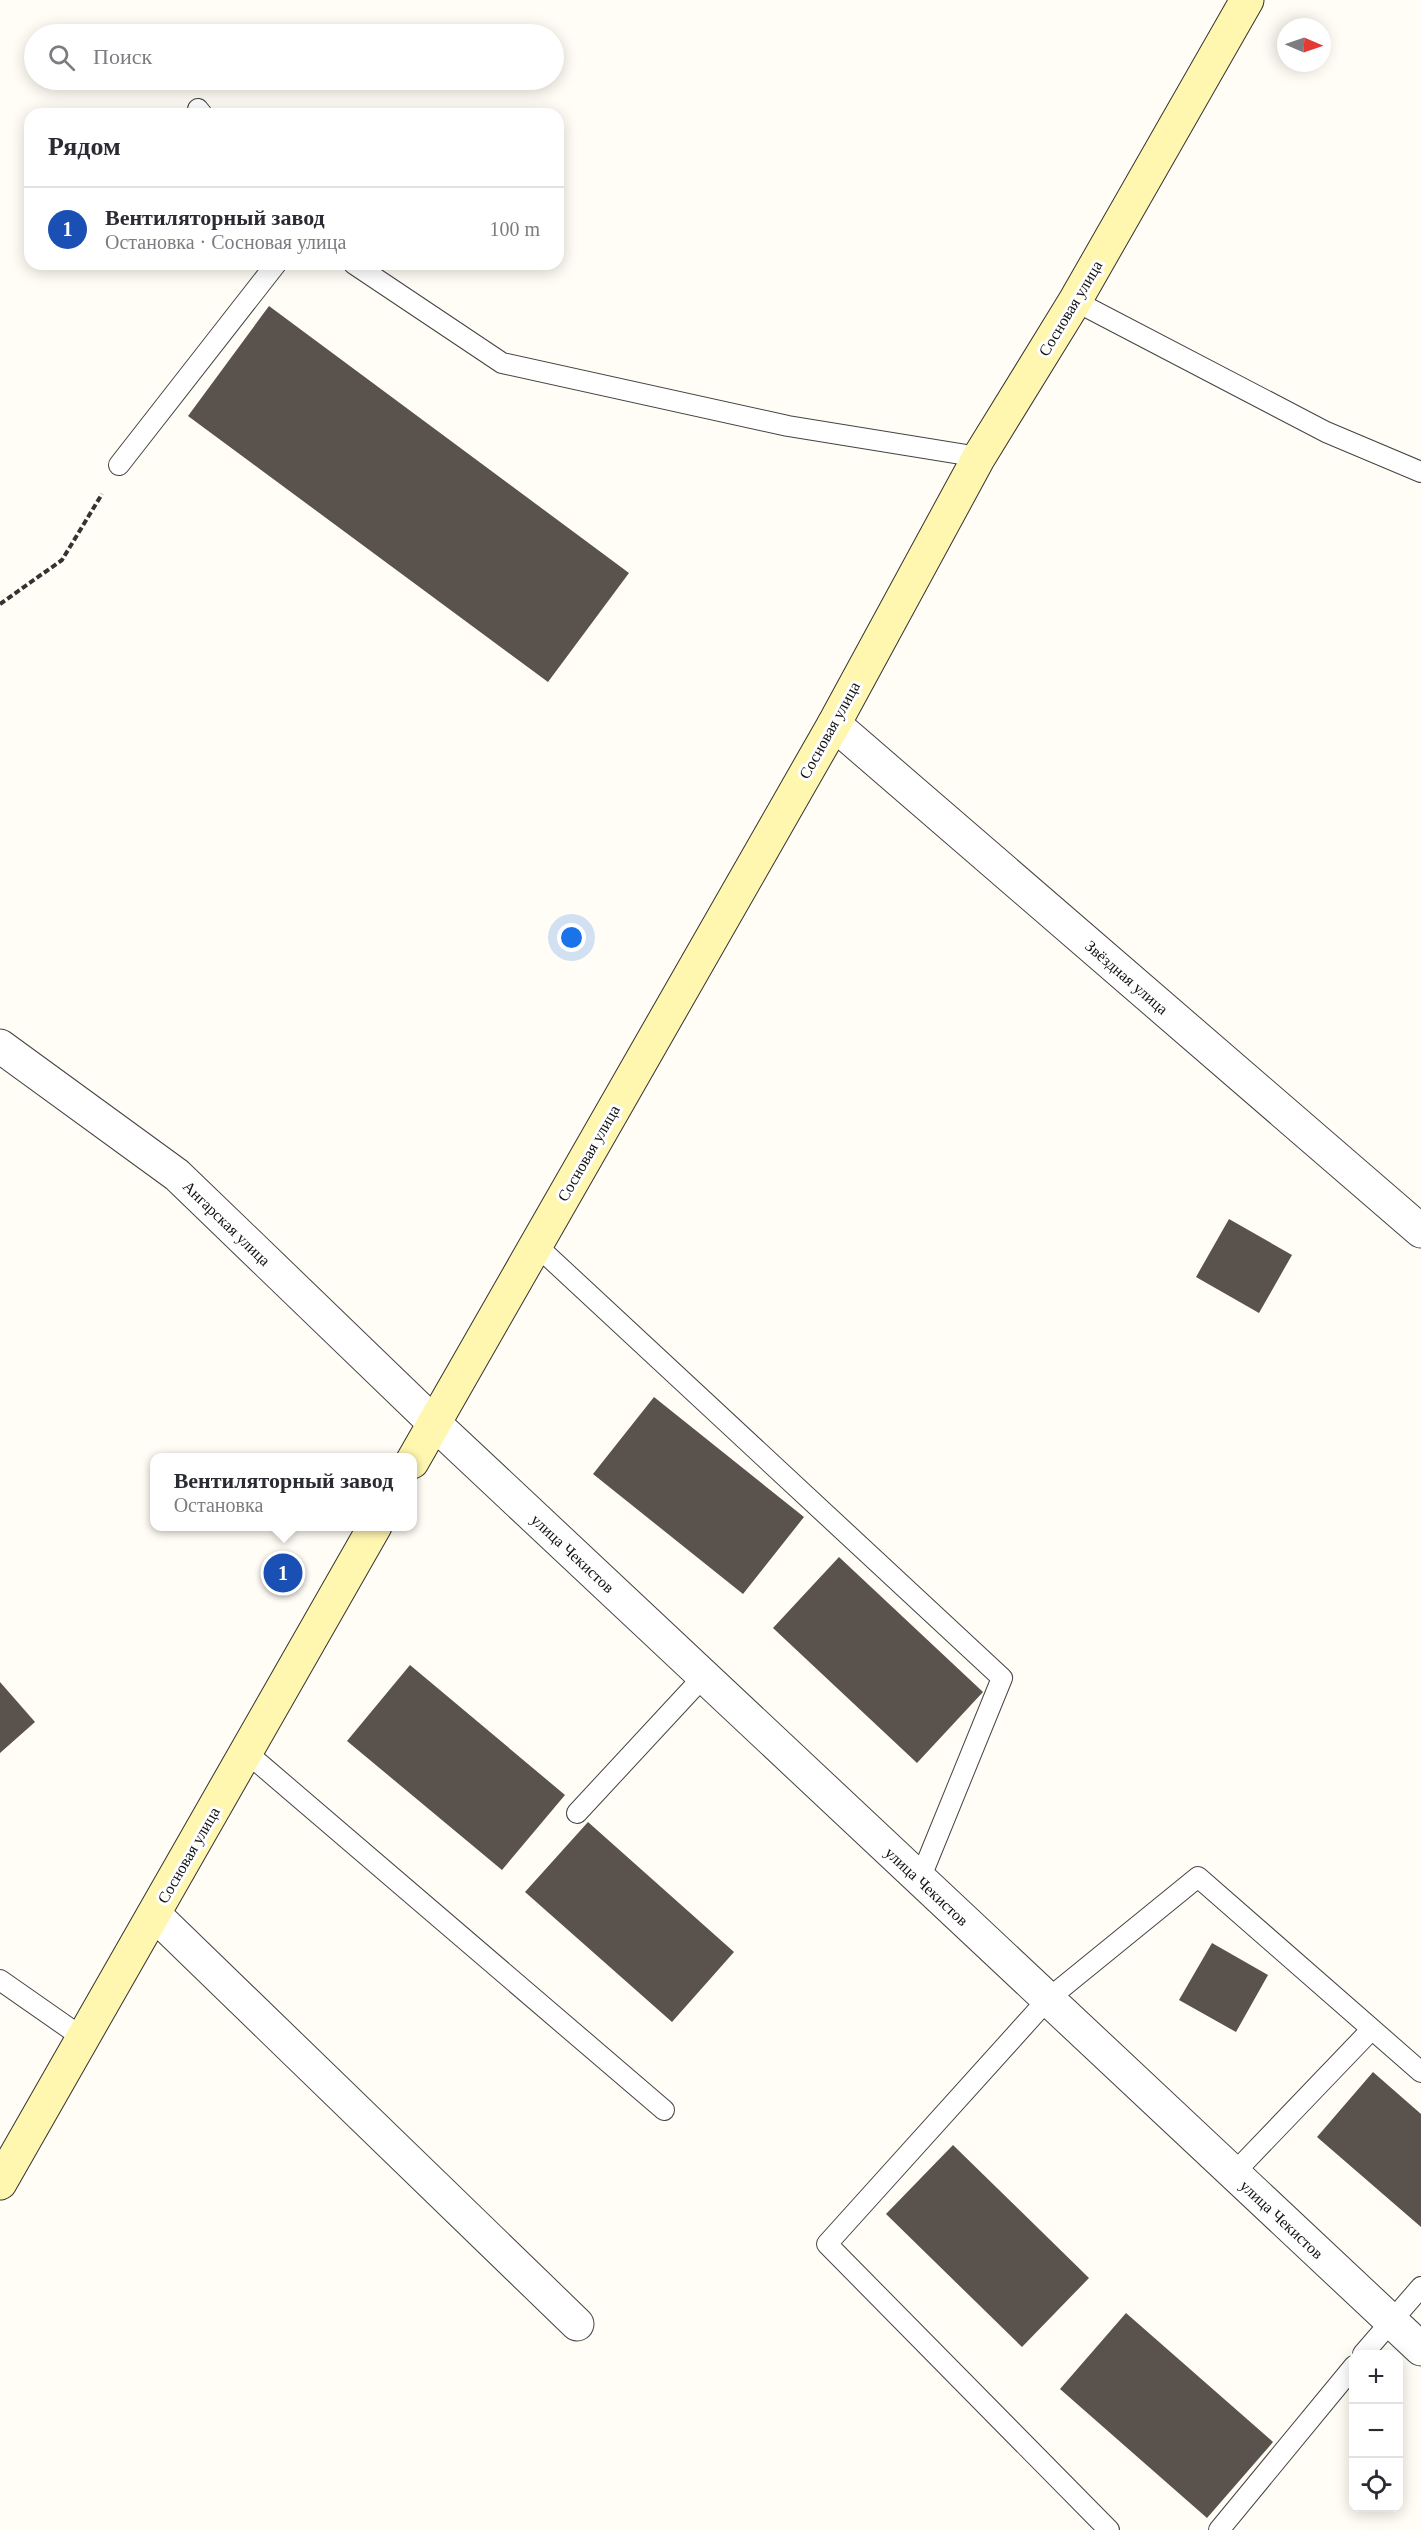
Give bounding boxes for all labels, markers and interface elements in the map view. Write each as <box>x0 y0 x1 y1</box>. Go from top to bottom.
north arrow <box>1277 18 1331 72</box>
search box <box>24 24 564 90</box>
icon: search <box>45 41 78 74</box>
text: Поиск <box>93 44 152 69</box>
text: Рядом <box>48 132 121 161</box>
text: Вентиляторный завод <box>105 205 325 230</box>
text: 1 <box>63 218 73 240</box>
text: 100 m <box>489 218 540 240</box>
text: Остановка · Сосновая улица <box>105 231 346 253</box>
street label: Сосновая улица <box>1035 258 1106 359</box>
street label: Сосновая улица <box>796 679 864 782</box>
your location <box>557 923 586 952</box>
street label: Звёздная улица <box>1081 937 1171 1018</box>
street label: Сосновая улица <box>554 1102 624 1205</box>
street label: Ангарская улица <box>179 1178 274 1270</box>
popup <box>150 1453 417 1531</box>
text: Вентиляторный завод <box>174 1468 393 1493</box>
text: Остановка <box>174 1494 263 1516</box>
street label: улица Чекистов <box>527 1511 618 1597</box>
pin: 1 <box>264 1550 302 1596</box>
street label: Сосновая улица <box>154 1804 224 1907</box>
street label: улица Чекистов <box>881 1844 972 1930</box>
street label: улица Чекистов <box>1236 2177 1327 2263</box>
map controls <box>1349 2350 1403 2512</box>
button: + <box>1349 2350 1403 2404</box>
button: − <box>1349 2404 1403 2458</box>
button: locate <box>1349 2458 1403 2512</box>

